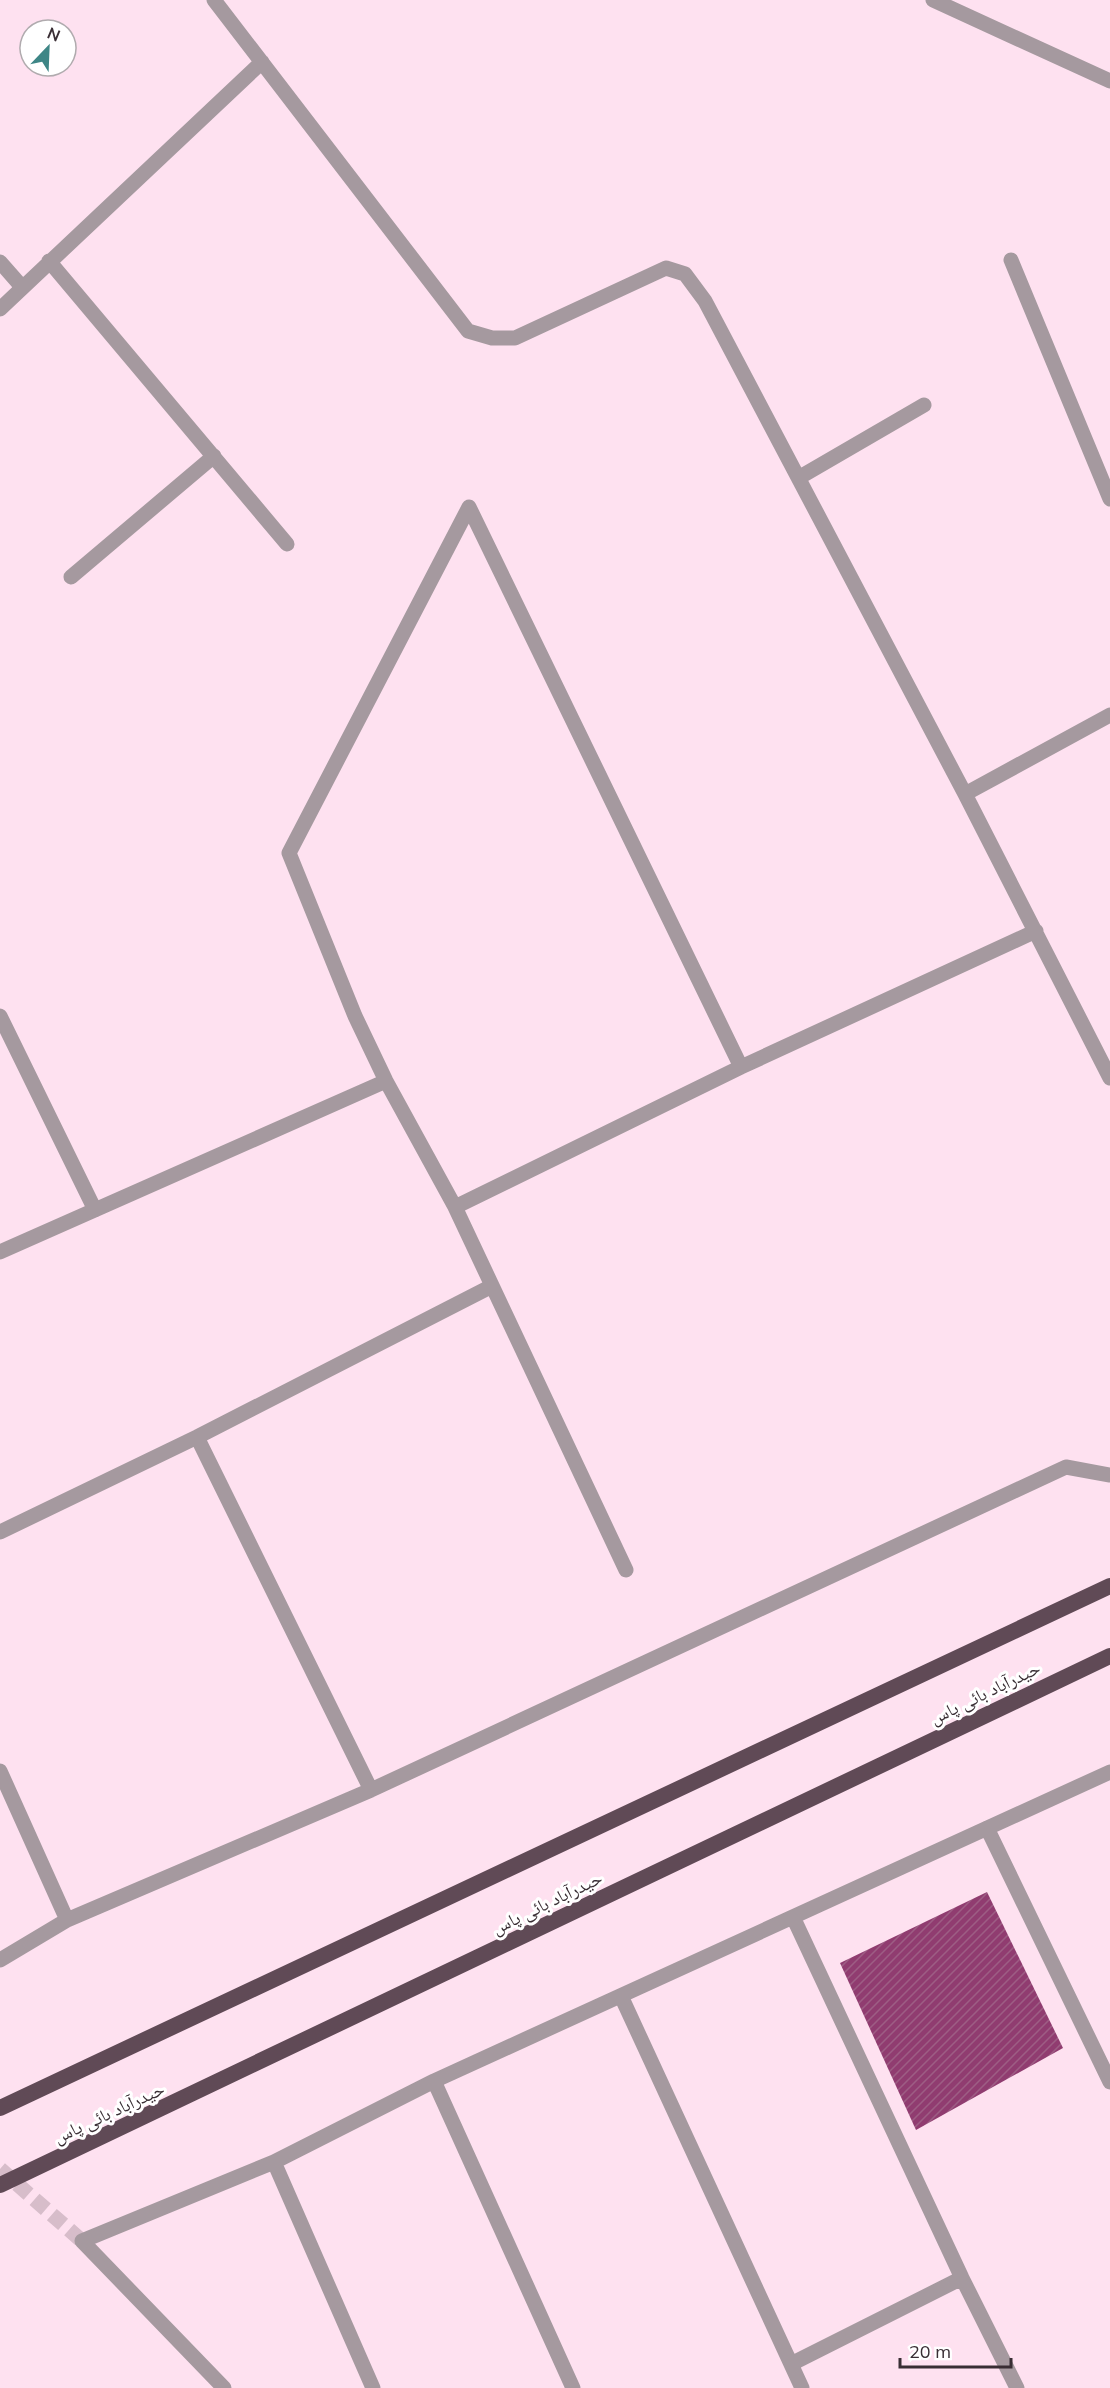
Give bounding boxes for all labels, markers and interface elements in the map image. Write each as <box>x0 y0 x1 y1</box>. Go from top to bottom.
north arrow <box>18 18 78 78</box>
text: N <box>44 23 63 46</box>
street label: حیدرآباد بائی پاس <box>926 1656 1044 1729</box>
street label: حیدرآباد بائی پاس <box>488 1866 606 1939</box>
street label: حیدرآباد بائی پاس <box>50 2077 168 2148</box>
scale bar <box>900 2331 1011 2369</box>
text: 20 m <box>909 2340 951 2363</box>

